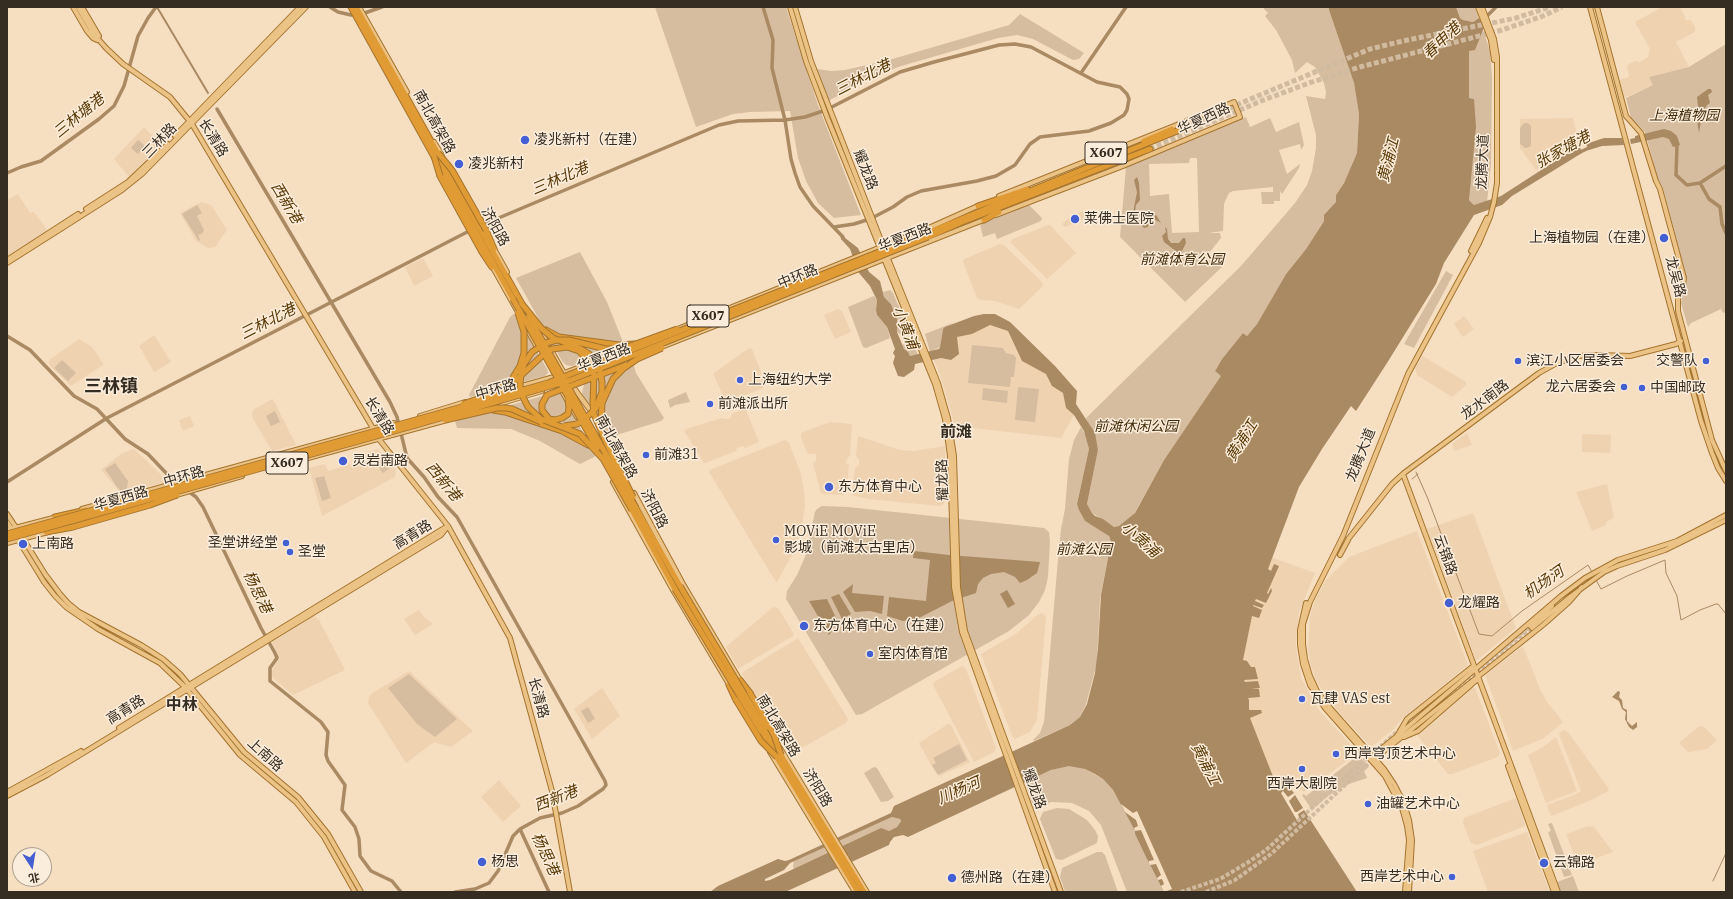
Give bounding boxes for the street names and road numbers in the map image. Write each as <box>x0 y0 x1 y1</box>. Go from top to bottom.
street label: 南北高架路 <box>410 87 458 157</box>
street label: 华夏西路 <box>1175 100 1233 138</box>
street label: 长清路 <box>195 116 231 160</box>
street label: 三林路 <box>139 120 181 162</box>
street label: 龙腾大道 <box>1474 134 1492 190</box>
road number: X607 <box>1085 142 1127 164</box>
street label: 耀龙路 <box>849 147 881 193</box>
street label: 济阳路 <box>477 205 513 249</box>
street label: 华夏西路 <box>876 220 934 256</box>
street label: 龙吴路 <box>1661 255 1689 299</box>
street label: 中环路 <box>775 261 821 293</box>
road number: X607 <box>687 305 729 327</box>
street label: 华夏西路 <box>575 340 633 376</box>
street label: 中环路 <box>473 376 519 404</box>
street label: 龙水南路 <box>1458 376 1512 424</box>
street label: 长清路 <box>361 394 397 438</box>
street label: 南北高架路 <box>592 412 640 482</box>
street label: 龙腾大道 <box>1343 426 1379 484</box>
road number: X607 <box>266 452 308 474</box>
street label: 耀龙路 <box>934 459 952 501</box>
street label: 中环路 <box>161 463 207 491</box>
street label: 华夏西路 <box>92 483 150 515</box>
street label: 济阳路 <box>637 486 671 532</box>
street label: 高青路 <box>391 517 435 553</box>
street label: 云锦路 <box>1430 532 1460 578</box>
street label: 长清路 <box>524 676 552 720</box>
street label: 高青路 <box>104 692 148 728</box>
street label: 南北高架路 <box>753 692 803 760</box>
street label: 上南路 <box>244 735 286 775</box>
street label: 济阳路 <box>799 766 835 810</box>
street label: 耀龙路 <box>1019 766 1049 812</box>

